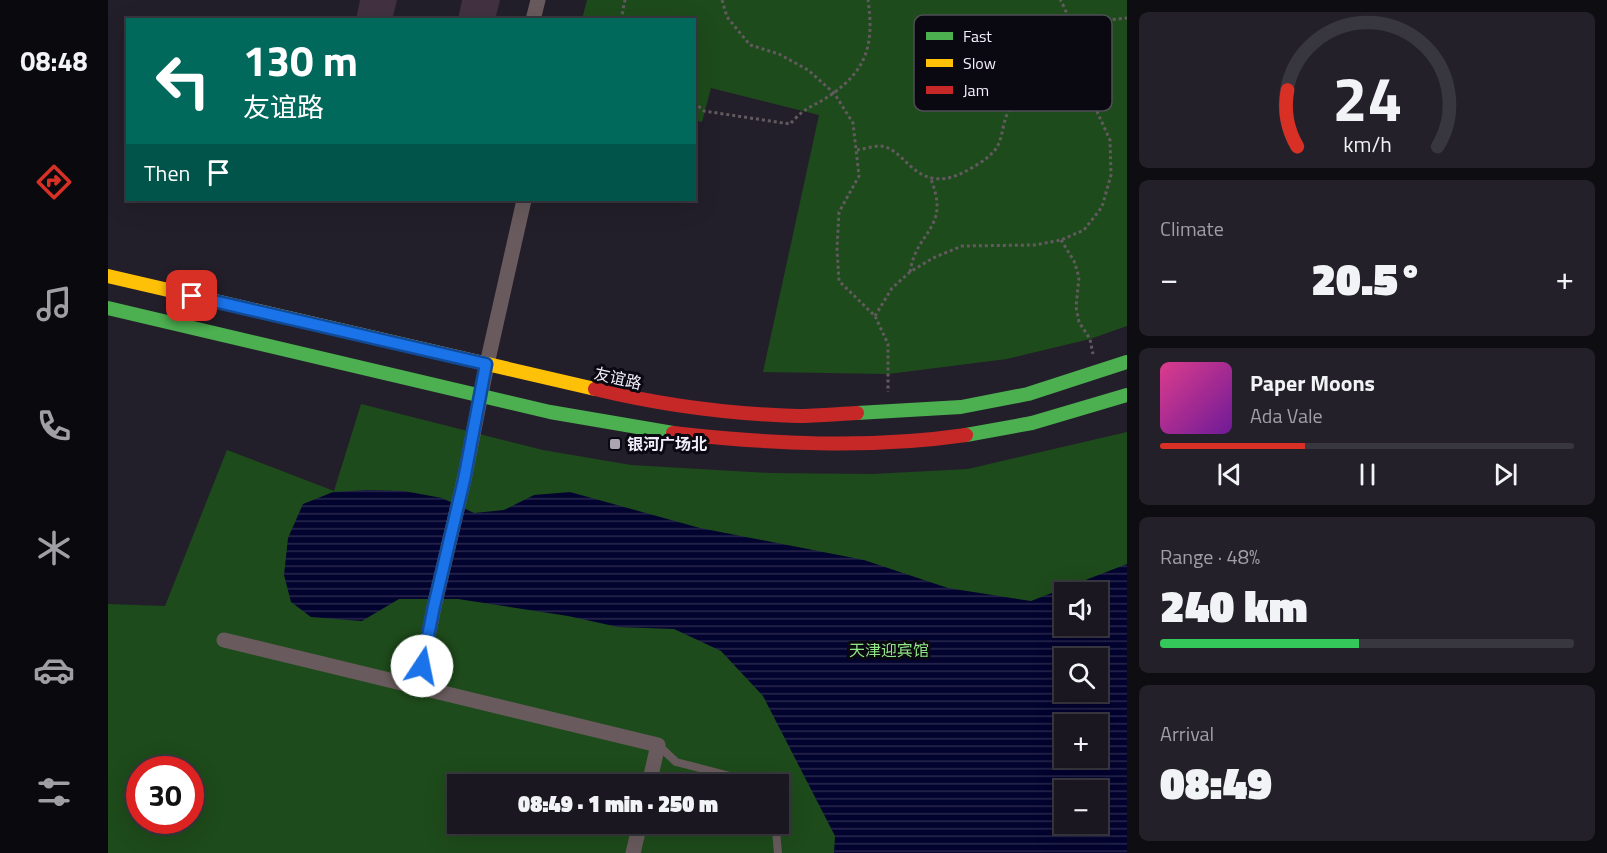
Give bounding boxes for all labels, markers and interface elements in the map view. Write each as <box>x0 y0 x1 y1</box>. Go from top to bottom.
legend <box>914 15 1112 111</box>
text: Fast <box>963 24 992 48</box>
text: 130 m <box>243 28 358 92</box>
text: 08:48 <box>20 40 88 81</box>
icon: left <box>144 42 222 120</box>
text: 24 <box>1332 50 1402 145</box>
text: Slow <box>963 51 996 75</box>
text: Jam <box>963 78 989 102</box>
text: 友谊路 <box>243 86 324 127</box>
text: km/h <box>1343 128 1391 160</box>
text: Then <box>144 156 190 190</box>
icon: arrive <box>202 156 235 189</box>
icon: directions <box>33 161 75 203</box>
text: Climate <box>1160 213 1224 244</box>
text: 20.5° <box>1311 244 1423 312</box>
text: − <box>1160 253 1178 303</box>
text: + <box>1556 253 1574 303</box>
pin <box>166 270 217 321</box>
icon: arrive <box>175 279 208 312</box>
icon: music <box>33 283 75 325</box>
street label: 友谊路 <box>592 361 644 395</box>
text: Paper Moons <box>1250 366 1375 400</box>
text: Ada Vale <box>1250 400 1323 431</box>
icon: phone <box>33 405 75 447</box>
place label: 银河广场北 <box>627 432 707 456</box>
marker: 银河广场北 <box>608 437 622 451</box>
icon: previous <box>1213 458 1246 491</box>
icon: pause <box>1351 458 1384 491</box>
icon: next <box>1489 458 1522 491</box>
icon: climate <box>33 527 75 569</box>
text: Range · 48% <box>1160 541 1260 572</box>
text: 240 km <box>1160 571 1308 639</box>
map controls <box>1054 582 1108 834</box>
button: sound <box>1054 582 1108 636</box>
position arrow <box>390 634 454 698</box>
park label: 天津迎宾馆 <box>849 638 929 662</box>
button: search <box>1054 648 1108 702</box>
icon: car <box>33 649 75 691</box>
button: + <box>1054 714 1108 768</box>
text: Arrival <box>1160 718 1214 749</box>
text: 08:49 <box>1160 748 1272 816</box>
speed limit sign: 30 <box>126 756 204 834</box>
icon: filters <box>33 771 75 813</box>
button: − <box>1054 780 1108 834</box>
text: 08:49 · 1 min · 250 m <box>518 787 718 821</box>

